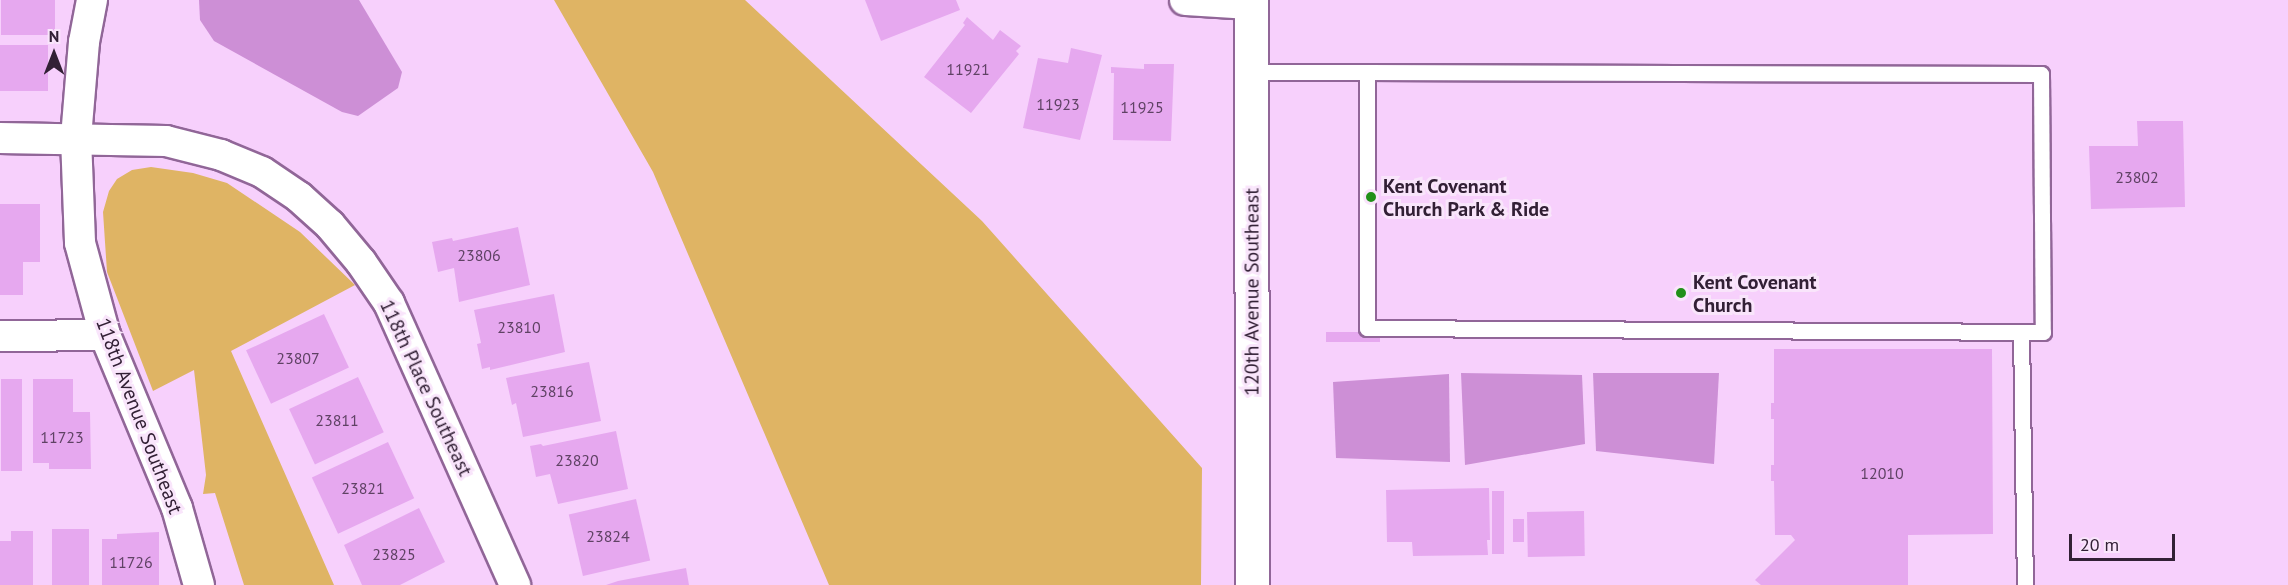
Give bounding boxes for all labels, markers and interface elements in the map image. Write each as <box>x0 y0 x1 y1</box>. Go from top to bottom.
north arrow <box>24 24 84 84</box>
text: N <box>49 26 59 46</box>
house number: 11921 <box>946 59 990 79</box>
house number: 11923 <box>1036 94 1080 114</box>
house number: 11925 <box>1120 97 1164 117</box>
house number: 23802 <box>2115 167 2159 187</box>
place label: Kent Covenant Church Park & Ride <box>1383 174 1550 221</box>
street label: 120th Avenue Southeast <box>1240 188 1264 396</box>
marker: Kent Covenant Church Park & Ride <box>1364 190 1378 204</box>
house number: 23806 <box>457 245 501 265</box>
place label: Kent Covenant Church <box>1693 270 1817 317</box>
marker: Kent Covenant Church <box>1674 286 1688 300</box>
street label: 118th Place Southeast <box>375 296 477 480</box>
street label: 118th Avenue Southeast <box>90 314 188 518</box>
house number: 23810 <box>497 317 541 337</box>
house number: 23807 <box>276 348 320 368</box>
house number: 23816 <box>530 381 574 401</box>
house number: 23811 <box>315 410 359 430</box>
house number: 11723 <box>40 427 84 447</box>
house number: 23820 <box>555 450 599 470</box>
house number: 12010 <box>1860 463 1904 483</box>
house number: 23821 <box>341 478 385 498</box>
scale bar <box>2072 522 2178 560</box>
house number: 23824 <box>586 526 630 546</box>
text: 20 m <box>2080 533 2119 556</box>
house number: 23825 <box>372 544 416 564</box>
house number: 11726 <box>109 552 153 572</box>

